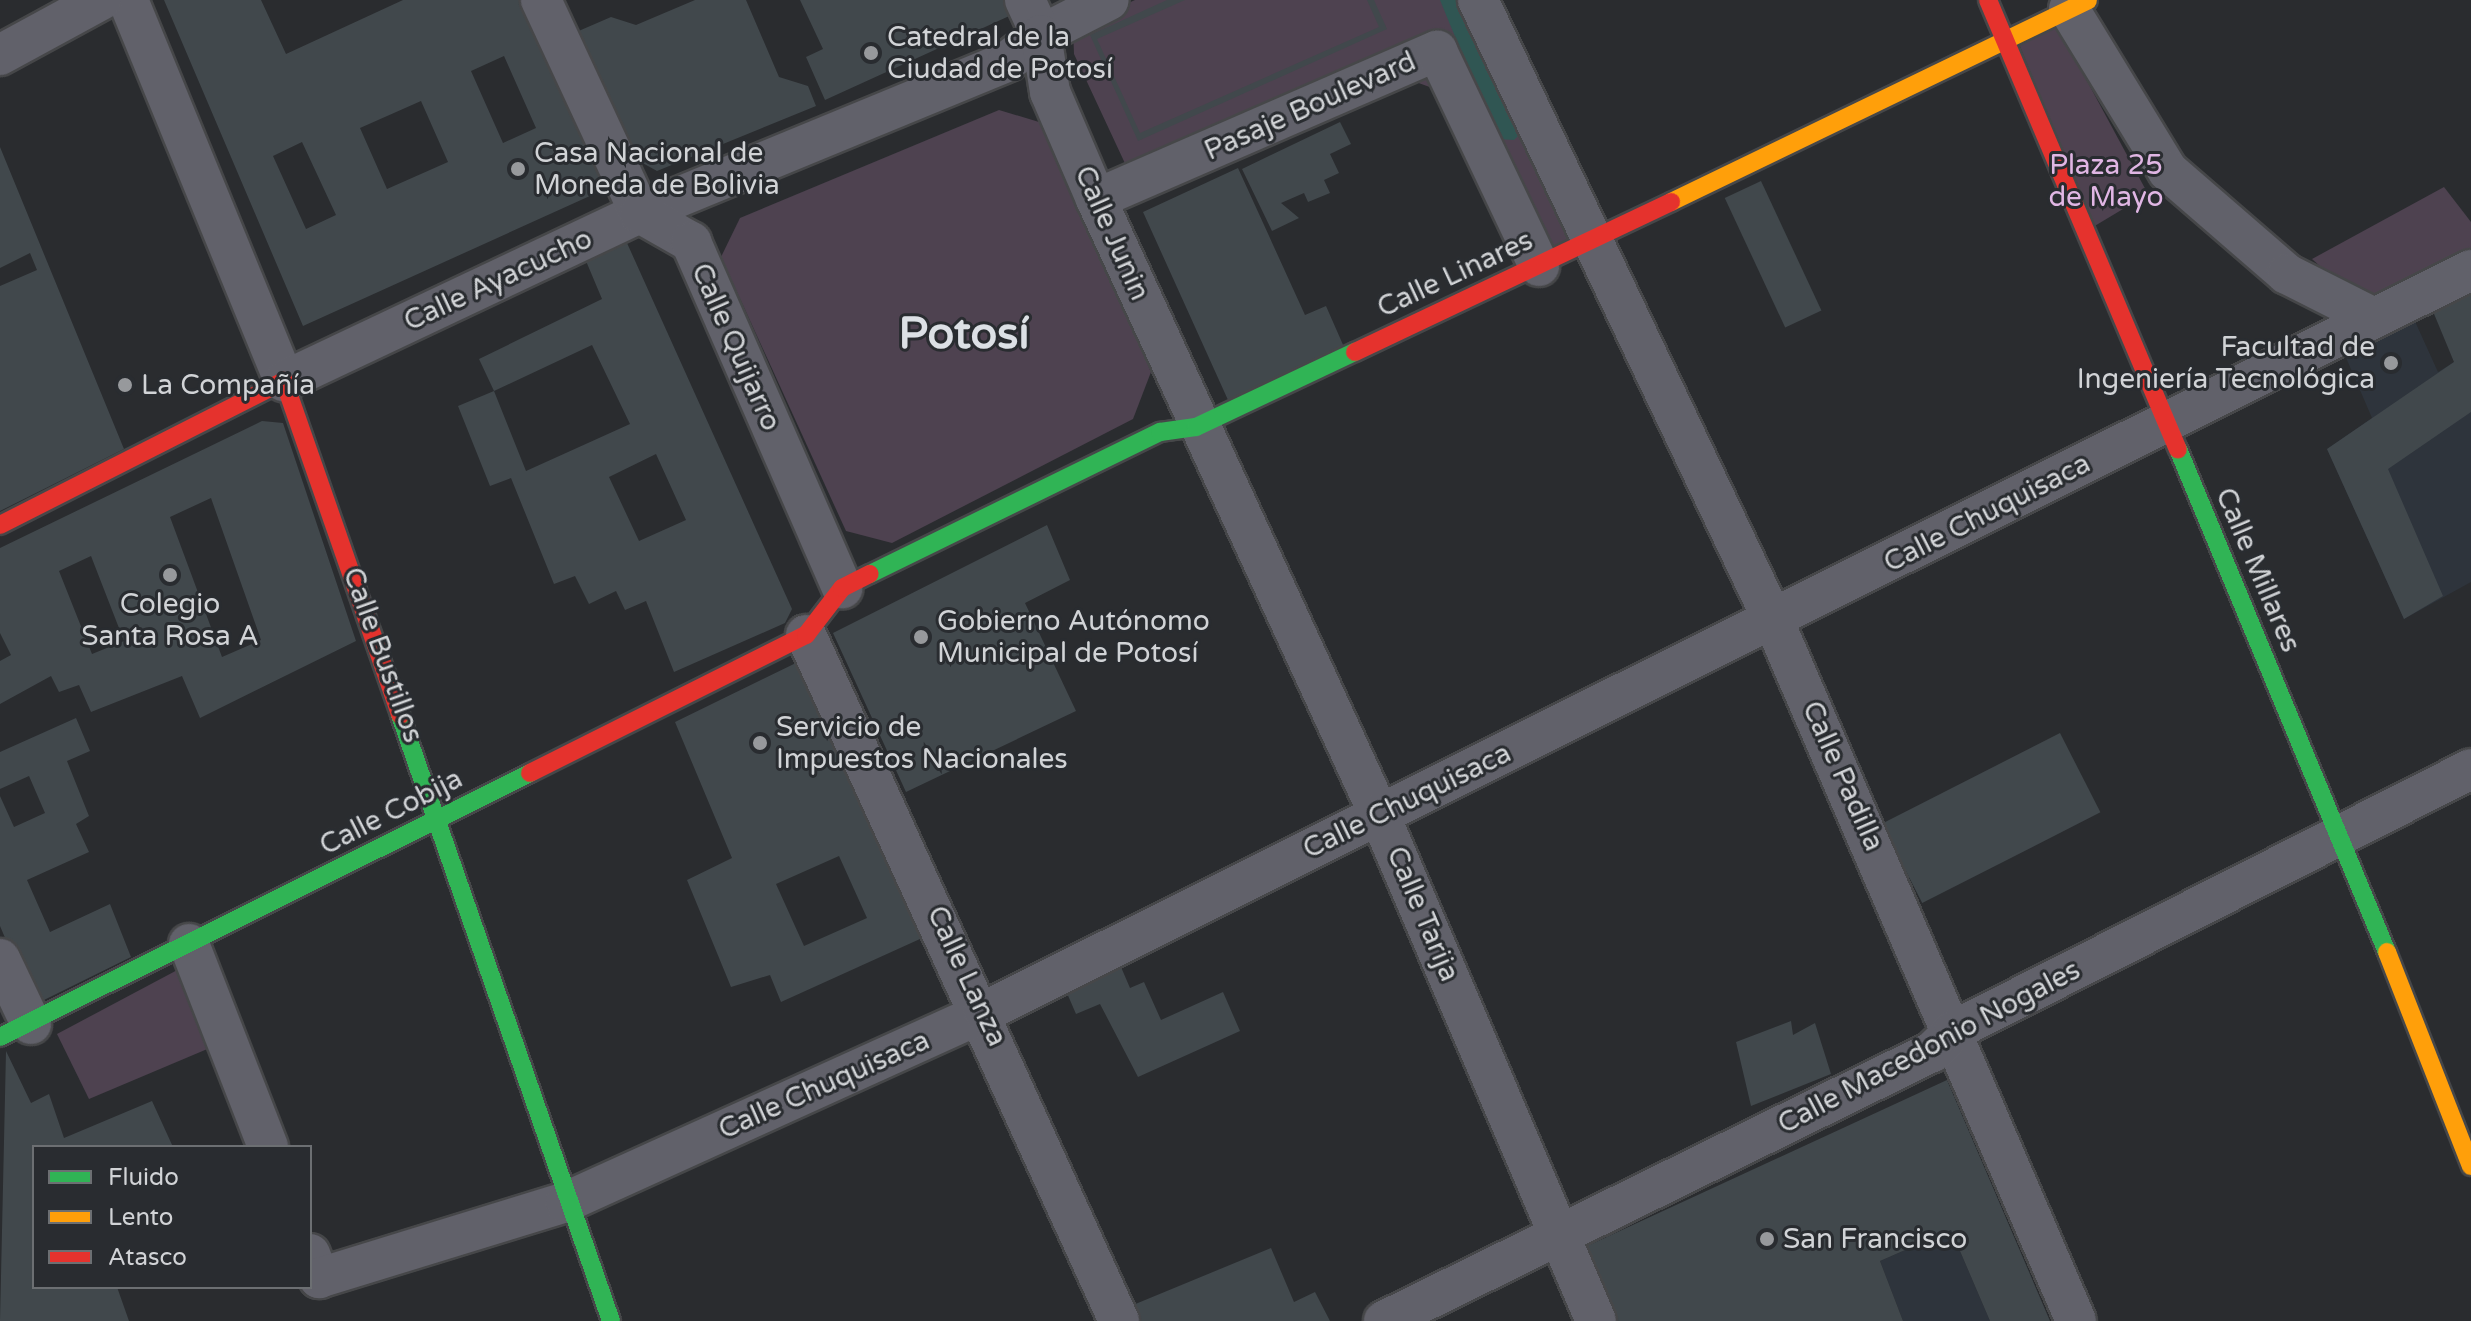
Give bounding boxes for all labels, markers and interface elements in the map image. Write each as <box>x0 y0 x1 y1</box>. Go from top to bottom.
place label: Catedral de la Ciudad de Potosí <box>887 20 1113 86</box>
marker: Catedral de la Ciudad de Potosí <box>862 44 880 62</box>
street label: Pasaje Boulevard <box>1199 44 1421 168</box>
place label: Casa Nacional de Moneda de Bolivia <box>534 136 780 202</box>
park label: Plaza 25 de Mayo <box>2048 148 2164 214</box>
marker: Casa Nacional de Moneda de Bolivia <box>509 160 527 178</box>
street label: Calle Junin <box>1067 161 1157 305</box>
street label: Calle Ayacucho <box>399 222 597 338</box>
street label: Calle Linares <box>1372 223 1538 325</box>
street label: Calle Quijarro <box>684 258 788 436</box>
district label: Potosí <box>899 309 1029 361</box>
place label: Facultad de Ingeniería Tecnológica <box>2077 330 2375 396</box>
marker: Facultad de Ingeniería Tecnológica <box>2382 354 2400 372</box>
place label: La Compañía <box>141 368 315 402</box>
marker: La Compañía <box>116 376 134 394</box>
street label: Calle Chuquisaca <box>1878 446 2096 580</box>
street label: Calle Millares <box>2208 483 2308 657</box>
street label: Calle Bustillos <box>336 563 430 747</box>
marker: Colegio Santa Rosa A <box>161 566 179 584</box>
place label: Colegio Santa Rosa A <box>81 587 259 653</box>
place label: Gobierno Autónomo Municipal de Potosí <box>937 604 1210 670</box>
marker: Gobierno Autónomo Municipal de Potosí <box>912 628 930 646</box>
street label: Calle Padilla <box>1795 696 1891 856</box>
place label: Servicio de Impuestos Nacionales <box>776 710 1068 776</box>
marker: Servicio de Impuestos Nacionales <box>751 734 769 752</box>
street label: Calle Chuquisaca <box>1298 736 1516 866</box>
street label: Calle Cobija <box>314 762 468 862</box>
street label: Calle Tarija <box>1380 841 1466 987</box>
street label: Calle Lanza <box>920 901 1014 1051</box>
street label: Calle Macedonio Nogales <box>1772 953 2086 1141</box>
street label: Calle Chuquisaca <box>713 1023 935 1147</box>
legend <box>32 1145 312 1289</box>
text: Fluido <box>108 1163 179 1192</box>
text: Lento <box>108 1203 173 1232</box>
place label: San Francisco <box>1783 1222 1967 1256</box>
marker: San Francisco <box>1758 1230 1776 1248</box>
text: Atasco <box>108 1243 187 1272</box>

